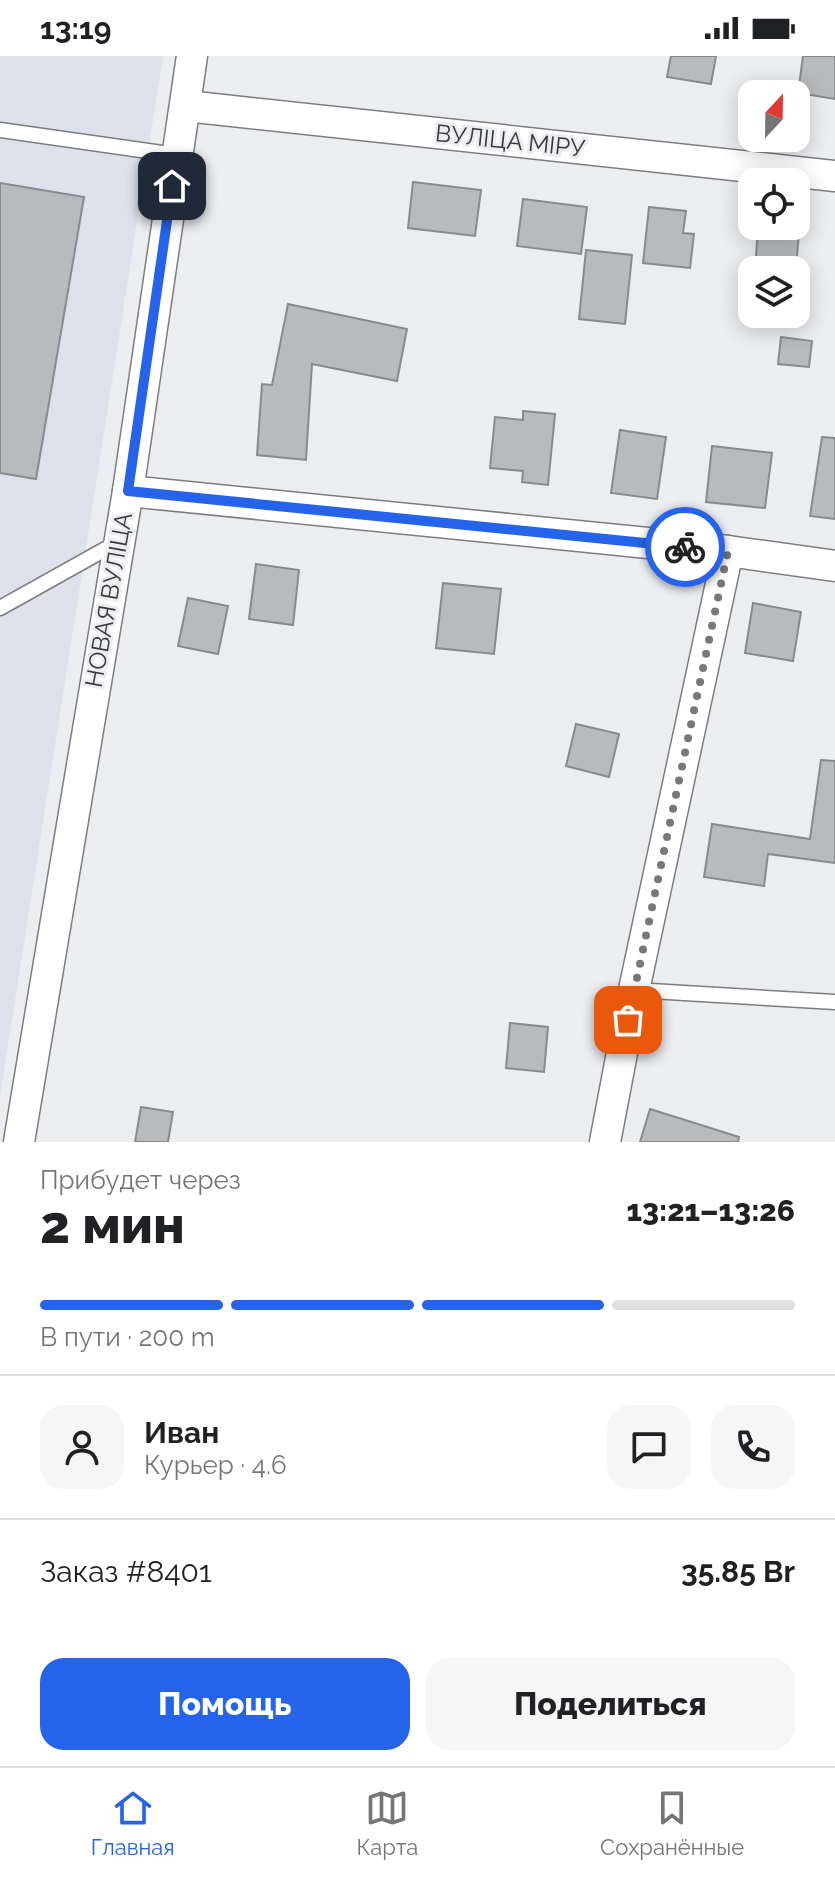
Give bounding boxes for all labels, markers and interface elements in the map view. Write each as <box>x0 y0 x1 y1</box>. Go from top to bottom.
text: 13:19 <box>40 11 111 46</box>
north arrow <box>738 80 810 152</box>
map controls <box>738 80 810 328</box>
street label: ВУЛІЦА МІРУ <box>434 118 586 163</box>
pin <box>138 152 206 220</box>
icon: home <box>150 164 194 208</box>
button: locate <box>738 168 810 240</box>
button: layers <box>738 256 810 328</box>
courier <box>645 507 725 587</box>
street label: НОВАЯ ВУЛІЦА <box>79 510 138 690</box>
icon: bike <box>663 525 707 569</box>
pin <box>594 986 662 1054</box>
icon: bag <box>606 998 650 1042</box>
text: Прибудет через <box>40 1165 241 1195</box>
text: 13:21–13:26 <box>626 1193 795 1228</box>
text: 2 мин <box>40 1194 185 1255</box>
text: В пути · 200 m <box>40 1322 215 1352</box>
button: person <box>40 1405 124 1489</box>
button: chat <box>607 1405 691 1489</box>
button: phone <box>711 1405 795 1489</box>
text: Иван <box>144 1415 219 1450</box>
text: Курьер · 4.6 <box>144 1450 287 1480</box>
text: Заказ #8401 <box>40 1554 212 1589</box>
text: 35.85 Br <box>681 1554 795 1589</box>
button: Помощь <box>40 1658 410 1750</box>
button: Поделиться <box>426 1658 795 1750</box>
tab: Главная <box>91 1786 175 1860</box>
tab: Карта <box>356 1786 418 1860</box>
tab: Сохранённые <box>600 1786 744 1860</box>

